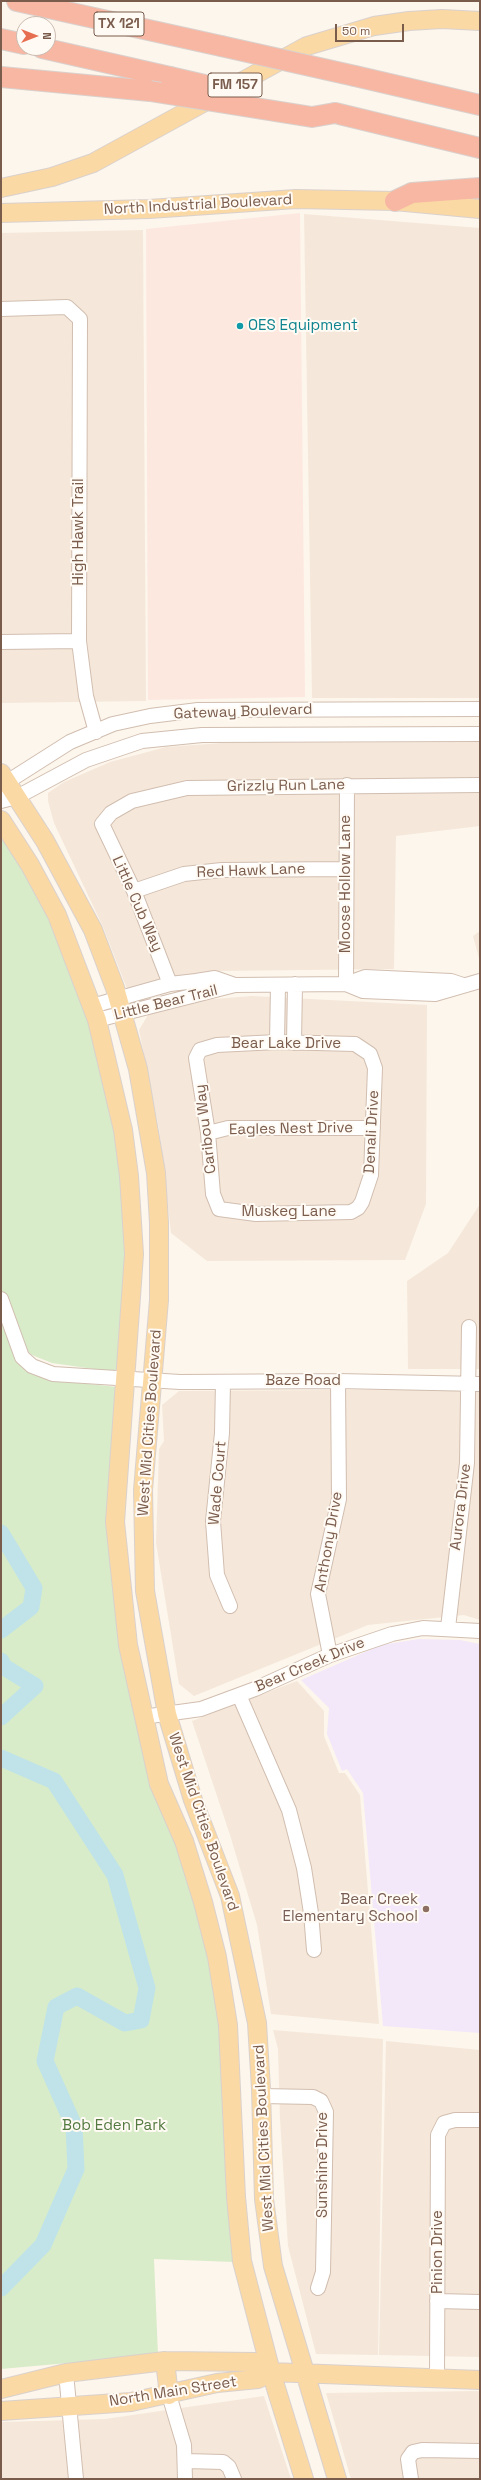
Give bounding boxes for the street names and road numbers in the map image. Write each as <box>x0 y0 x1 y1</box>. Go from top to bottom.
road number: TX 121 <box>94 12 144 36</box>
road number: FM 157 <box>208 73 262 97</box>
street label: North Industrial Boulevard <box>103 191 293 219</box>
street label: High Hawk Trail <box>70 478 88 586</box>
street label: Gateway Boulevard <box>173 701 313 723</box>
street label: Grizzly Run Lane <box>227 776 345 796</box>
street label: Moose Hollow Lane <box>337 815 355 953</box>
street label: Little Cub Way <box>108 853 166 955</box>
street label: Red Hawk Lane <box>196 860 306 882</box>
street label: Little Bear Trail <box>112 981 220 1025</box>
street label: Bear Lake Drive <box>231 1035 341 1053</box>
street label: Caribou Way <box>192 1083 220 1175</box>
street label: Denali Drive <box>361 1090 383 1174</box>
street label: Eagles Nest Drive <box>229 1119 353 1139</box>
street label: Muskeg Lane <box>242 1203 336 1221</box>
street label: West Mid Cities Boulevard <box>134 1329 166 1517</box>
street label: Baze Road <box>265 1372 341 1390</box>
street label: Wade Court <box>205 1440 231 1526</box>
street label: Aurora Drive <box>447 1463 475 1551</box>
street label: Anthony Drive <box>311 1490 347 1594</box>
street label: Bear Creek Drive <box>252 1634 368 1696</box>
street label: West Mid Cities Boulevard <box>164 1731 242 1913</box>
street label: West Mid Cities Boulevard <box>250 2044 278 2232</box>
street label: Sunshine Drive <box>314 2112 332 2218</box>
street label: Pinion Drive <box>429 2210 447 2294</box>
street label: North Main Street <box>108 2373 238 2411</box>

